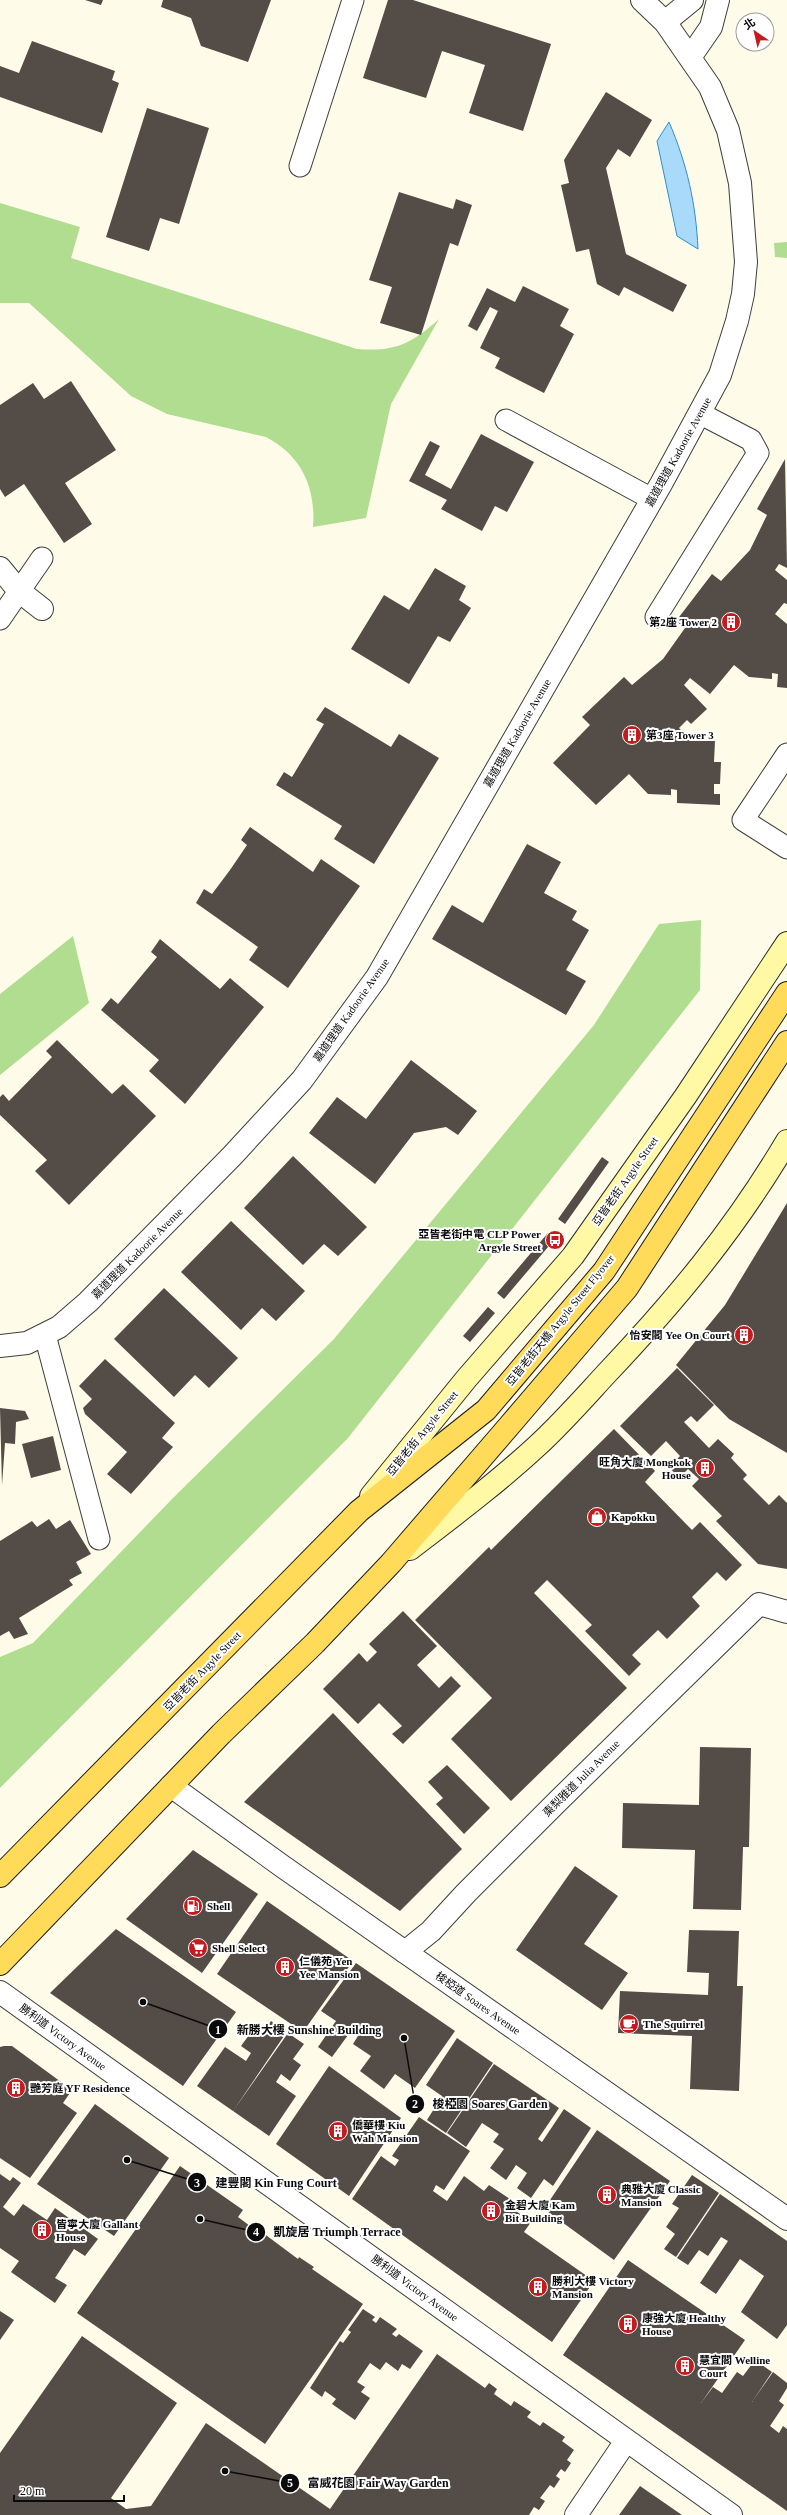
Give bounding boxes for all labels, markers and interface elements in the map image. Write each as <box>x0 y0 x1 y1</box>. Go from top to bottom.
north arrow <box>735 12 775 52</box>
text: 北 <box>741 16 757 32</box>
street label: 嘉道理道 Kadoorie Avenue <box>643 395 713 509</box>
building icon: 第2座 Tower 2 <box>720 611 742 633</box>
place label: 第2座 Tower 2 <box>649 616 717 628</box>
street label: 嘉道理道 Kadoorie Avenue <box>481 677 553 789</box>
building icon: 第3座 Tower 3 <box>621 724 643 746</box>
place label: 第3座 Tower 3 <box>646 729 714 741</box>
street label: 嘉道理道 Kadoorie Avenue <box>311 956 391 1064</box>
street label: 亞皆老街 Argyle Street <box>590 1134 660 1228</box>
street label: 嘉道理道 Kadoorie Avenue <box>89 1205 185 1301</box>
place label: 亞皆老街中電 CLP Power Argyle Street <box>418 1228 541 1253</box>
bus stop icon: 亞皆老街中電 CLP Power Argyle Street <box>544 1229 566 1251</box>
street label: 亞皆老街天橋 Argyle Street Flyover <box>504 1252 617 1388</box>
building icon: 怡安閣 Yee On Court <box>733 1324 755 1346</box>
place label: 怡安閣 Yee On Court <box>629 1329 730 1341</box>
street label: 亞皆老街 Argyle Street <box>384 1388 460 1478</box>
place label: 旺角大廈 Mongkok House <box>599 1456 692 1481</box>
building icon: 旺角大廈 Mongkok House <box>694 1457 716 1479</box>
shop icon: Kapokku <box>586 1506 608 1528</box>
place label: Kapokku <box>611 1511 655 1523</box>
street label: 亞皆老街 Argyle Street <box>161 1629 243 1713</box>
street label: 棗梨雅道 Julia Avenue <box>540 1737 622 1819</box>
fuel station icon: Shell <box>182 1895 204 1917</box>
place label: Shell <box>207 1900 230 1912</box>
supermarket icon: Shell Select <box>187 1937 209 1959</box>
place label: Shell Select <box>212 1942 266 1954</box>
place label: 仁儀苑 Yen Yee Mansion <box>299 1955 359 1980</box>
building icon: 仁儀苑 Yen Yee Mansion <box>274 1956 296 1978</box>
street label: 梭椏道 Soares Avenue <box>433 1969 523 2037</box>
street label: 勝利道 Victory Avenue <box>17 2002 109 2073</box>
cafe icon: The Squirrel <box>618 2013 640 2035</box>
callout: 新勝大樓 Sunshine Building <box>208 2017 389 2041</box>
place label: The Squirrel <box>643 2018 703 2030</box>
text: 1 <box>215 2023 221 2037</box>
text: 新勝大樓 Sunshine Building <box>237 2023 381 2037</box>
building icon: 艷芳庭 YF Residence <box>5 2077 27 2099</box>
place label: 艷芳庭 YF Residence <box>30 2082 130 2094</box>
callout: 梭椏園 Soares Garden <box>405 2092 556 2116</box>
text: 2 <box>412 2097 418 2111</box>
text: 梭椏園 Soares Garden <box>432 2097 548 2111</box>
place label: 僑華樓 Kiu Wah Mansion <box>352 2119 418 2144</box>
building icon: 僑華樓 Kiu Wah Mansion <box>327 2120 349 2142</box>
callout: 建豐閣 Kin Fung Court <box>187 2170 345 2194</box>
text: 3 <box>194 2176 200 2190</box>
text: 建豐閣 Kin Fung Court <box>215 2176 337 2190</box>
place label: 典雅大廈 Classic Mansion <box>621 2183 701 2208</box>
building icon: 典雅大廈 Classic Mansion <box>596 2184 618 2206</box>
place label: 金碧大廈 Kam Bit Building <box>505 2199 575 2224</box>
building icon: 金碧大廈 Kam Bit Building <box>480 2200 502 2222</box>
place label: 皆寧大廈 Gallant House <box>56 2218 139 2243</box>
building icon: 皆寧大廈 Gallant House <box>31 2219 53 2241</box>
callout: 凱旋居 Triumph Terrace <box>246 2220 409 2244</box>
text: 4 <box>253 2225 259 2239</box>
text: 凱旋居 Triumph Terrace <box>273 2225 401 2239</box>
street label: 勝利道 Victory Avenue <box>369 2253 461 2324</box>
place label: 勝利大樓 Victory Mansion <box>552 2275 634 2300</box>
building icon: 勝利大樓 Victory Mansion <box>527 2276 549 2298</box>
place label: 康強大廈 Healthy House <box>642 2312 727 2337</box>
building icon: 康強大廈 Healthy House <box>617 2313 639 2335</box>
place label: 慧宜閣 Welline Court <box>699 2354 770 2379</box>
building icon: 慧宜閣 Welline Court <box>674 2355 696 2377</box>
callout: 富威花園 Fair Way Garden <box>280 2471 457 2495</box>
text: 5 <box>287 2476 293 2490</box>
text: 富威花園 Fair Way Garden <box>307 2476 449 2490</box>
scale bar <box>14 2477 124 2503</box>
text: 20 m <box>20 2484 45 2498</box>

